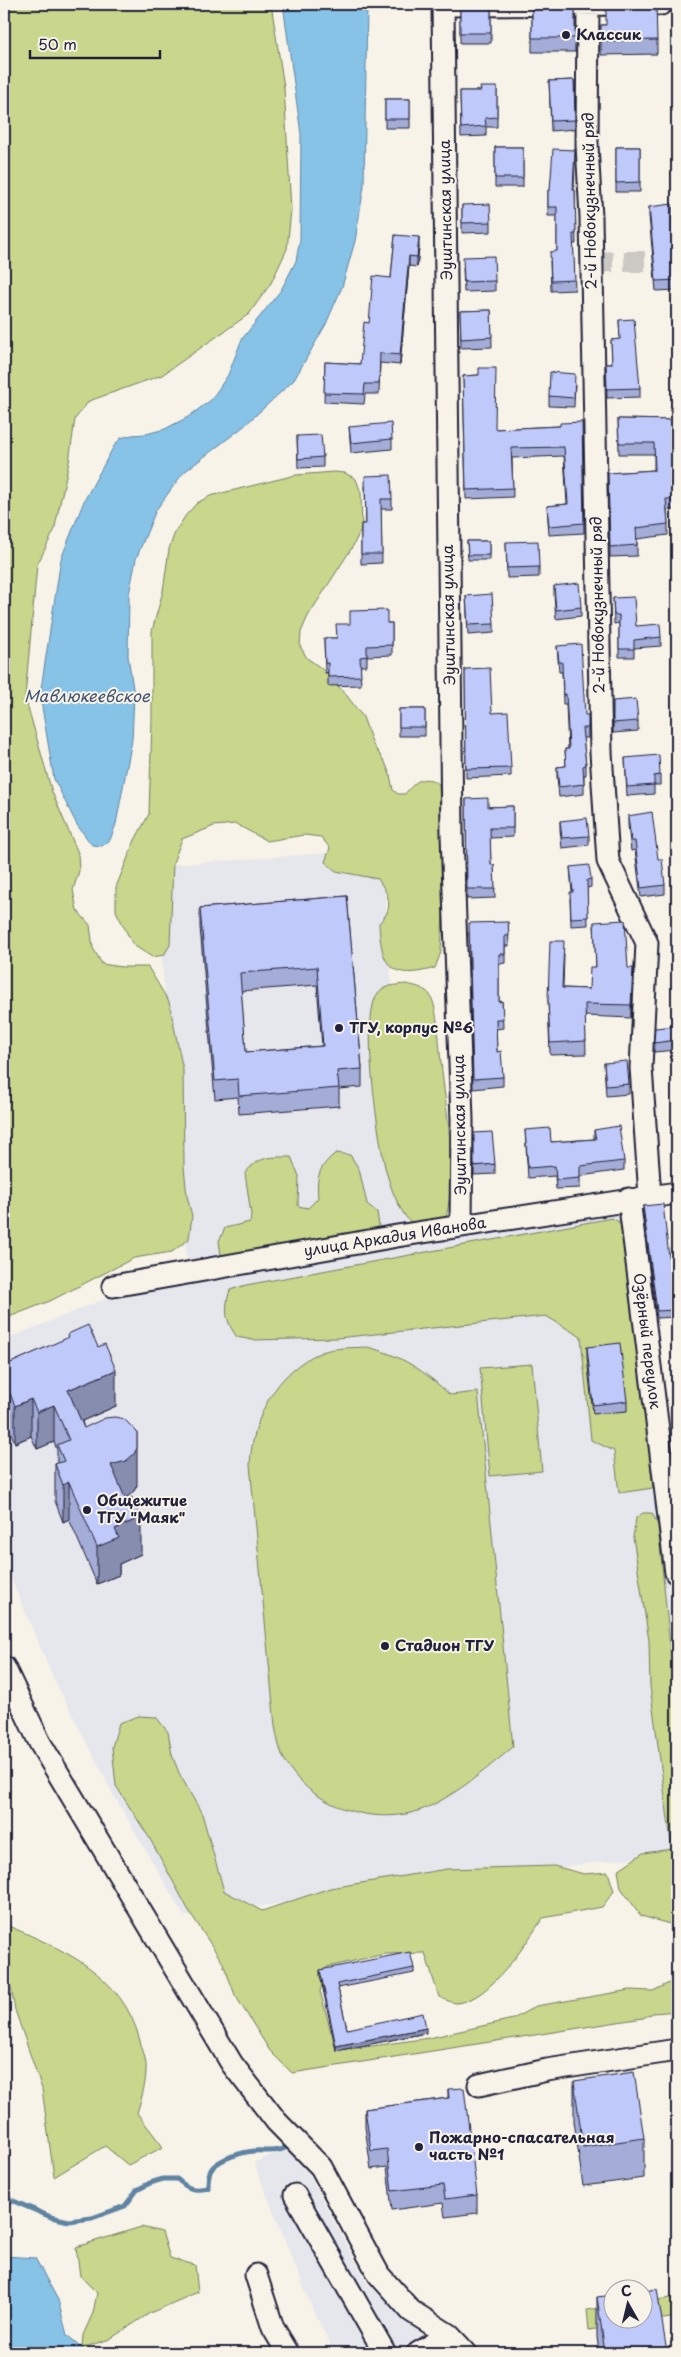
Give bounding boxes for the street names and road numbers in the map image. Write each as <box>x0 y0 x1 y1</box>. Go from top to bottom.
street label: 2-й Новокузнечный ряд <box>575 112 602 290</box>
street label: Эуштинская улица <box>432 139 457 281</box>
street label: 2-й Новокузнечный ряд <box>583 516 610 694</box>
street label: Эуштинская улица <box>435 544 460 686</box>
street label: Эуштинская улица <box>446 1054 471 1196</box>
street label: улица Аркадия Иванова <box>302 1210 488 1261</box>
street label: Озёрный переулок <box>629 1272 668 1410</box>

